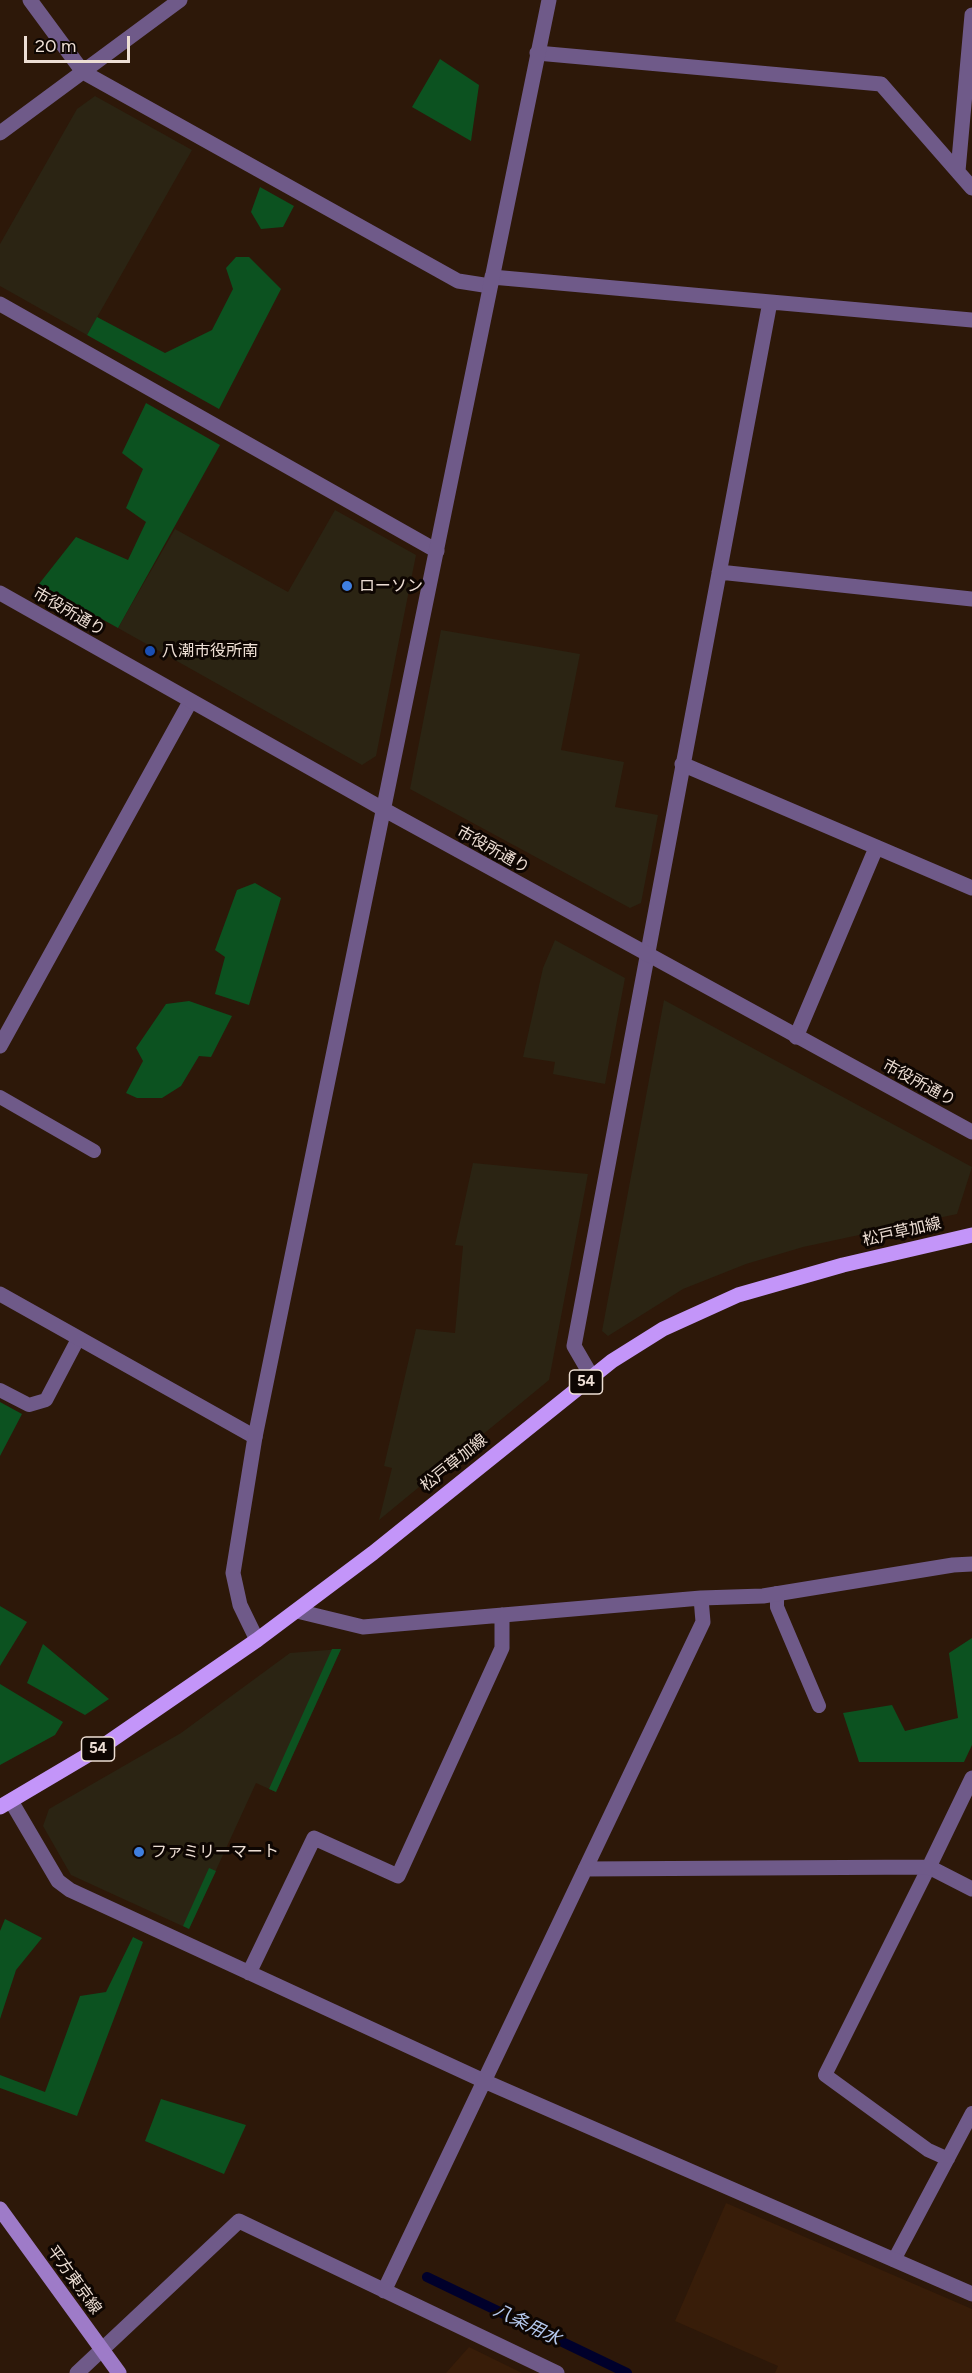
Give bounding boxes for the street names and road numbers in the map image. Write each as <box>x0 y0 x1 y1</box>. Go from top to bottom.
street label: 市役所通り <box>30 584 108 640</box>
street label: 市役所通り <box>453 822 533 878</box>
street label: 市役所通り <box>879 1056 959 1110</box>
street label: 松戸草加線 <box>861 1214 943 1250</box>
road number: 54 <box>570 1370 602 1394</box>
street label: 松戸草加線 <box>417 1430 491 1496</box>
road number: 54 <box>82 1737 114 1761</box>
street label: 平方東京線 <box>43 2242 105 2318</box>

